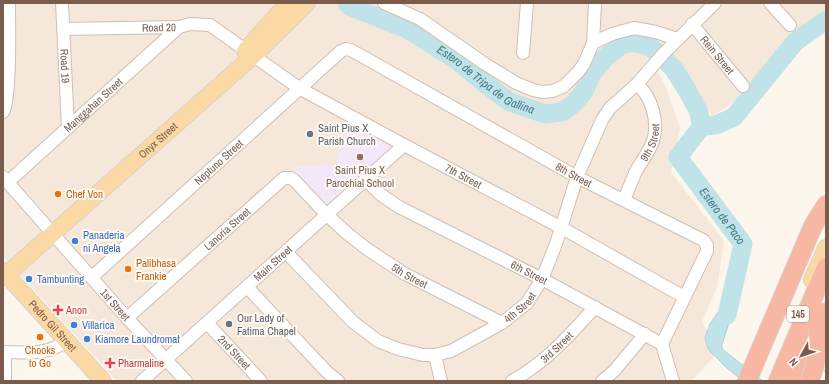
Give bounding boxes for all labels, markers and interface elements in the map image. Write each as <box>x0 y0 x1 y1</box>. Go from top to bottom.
street label: Road 20 <box>142 20 176 35</box>
street label: Rein Street <box>697 33 738 77</box>
water label: Estero de Tripa de Gallina <box>434 42 537 118</box>
street label: Road 19 <box>57 49 73 83</box>
street label: Manggahan Street <box>61 74 126 135</box>
street label: Onyx Street <box>135 119 181 161</box>
place label: Saint Pius X Parish Church <box>318 121 376 148</box>
street label: 9th Street <box>637 123 662 164</box>
marker: Saint Pius X Parish Church <box>305 129 315 139</box>
street label: Neptuno Street <box>191 136 246 188</box>
marker: Saint Pius X Parochial School <box>355 152 365 162</box>
street label: 8th Street <box>553 159 595 190</box>
street label: 7th Street <box>443 161 484 192</box>
place label: Saint Pius X Parochial School <box>326 163 394 190</box>
water label: Estero de Paco <box>696 184 749 248</box>
place label: Chef Von <box>66 187 103 201</box>
marker: Chef Von <box>53 189 63 199</box>
street label: Lanoria Street <box>201 204 253 253</box>
place label: Panaderia ni Angela <box>83 228 125 255</box>
marker: Panaderia ni Angela <box>70 236 80 246</box>
street label: Main Street <box>251 242 295 284</box>
place label: Palibhasa Frankie <box>136 256 176 283</box>
street label: 6th Street <box>509 257 550 288</box>
street label: 5th Street <box>389 260 431 292</box>
marker: Palibhasa Frankie <box>123 264 133 274</box>
place label: Tambunting <box>37 272 84 286</box>
marker: Tambunting <box>24 274 34 284</box>
street label: 1st Street <box>97 285 134 324</box>
street label: 4th Street <box>501 289 539 326</box>
street label: Pedro Gil Street <box>26 297 80 355</box>
place label: Anon <box>65 303 87 317</box>
marker: Anon <box>53 305 63 315</box>
road number: 145 <box>787 306 809 322</box>
place label: Our Lady of Fatima Chapel <box>237 311 296 338</box>
place label: Villarica <box>82 318 114 332</box>
marker: Our Lady of Fatima Chapel <box>224 319 234 329</box>
marker: Villarica <box>69 320 79 330</box>
street label: 3rd Street <box>537 328 576 366</box>
marker: Chooks to Go <box>35 332 45 342</box>
place label: Kiamore Laundromat <box>95 332 180 346</box>
street label: 2nd Street <box>215 332 254 373</box>
marker: Kiamore Laundromat <box>82 334 92 344</box>
north arrow <box>781 336 821 376</box>
place label: Chooks to Go <box>25 343 56 370</box>
text: N <box>786 355 801 369</box>
place label: Pharmaline <box>118 356 164 370</box>
marker: Pharmaline <box>105 358 115 368</box>

